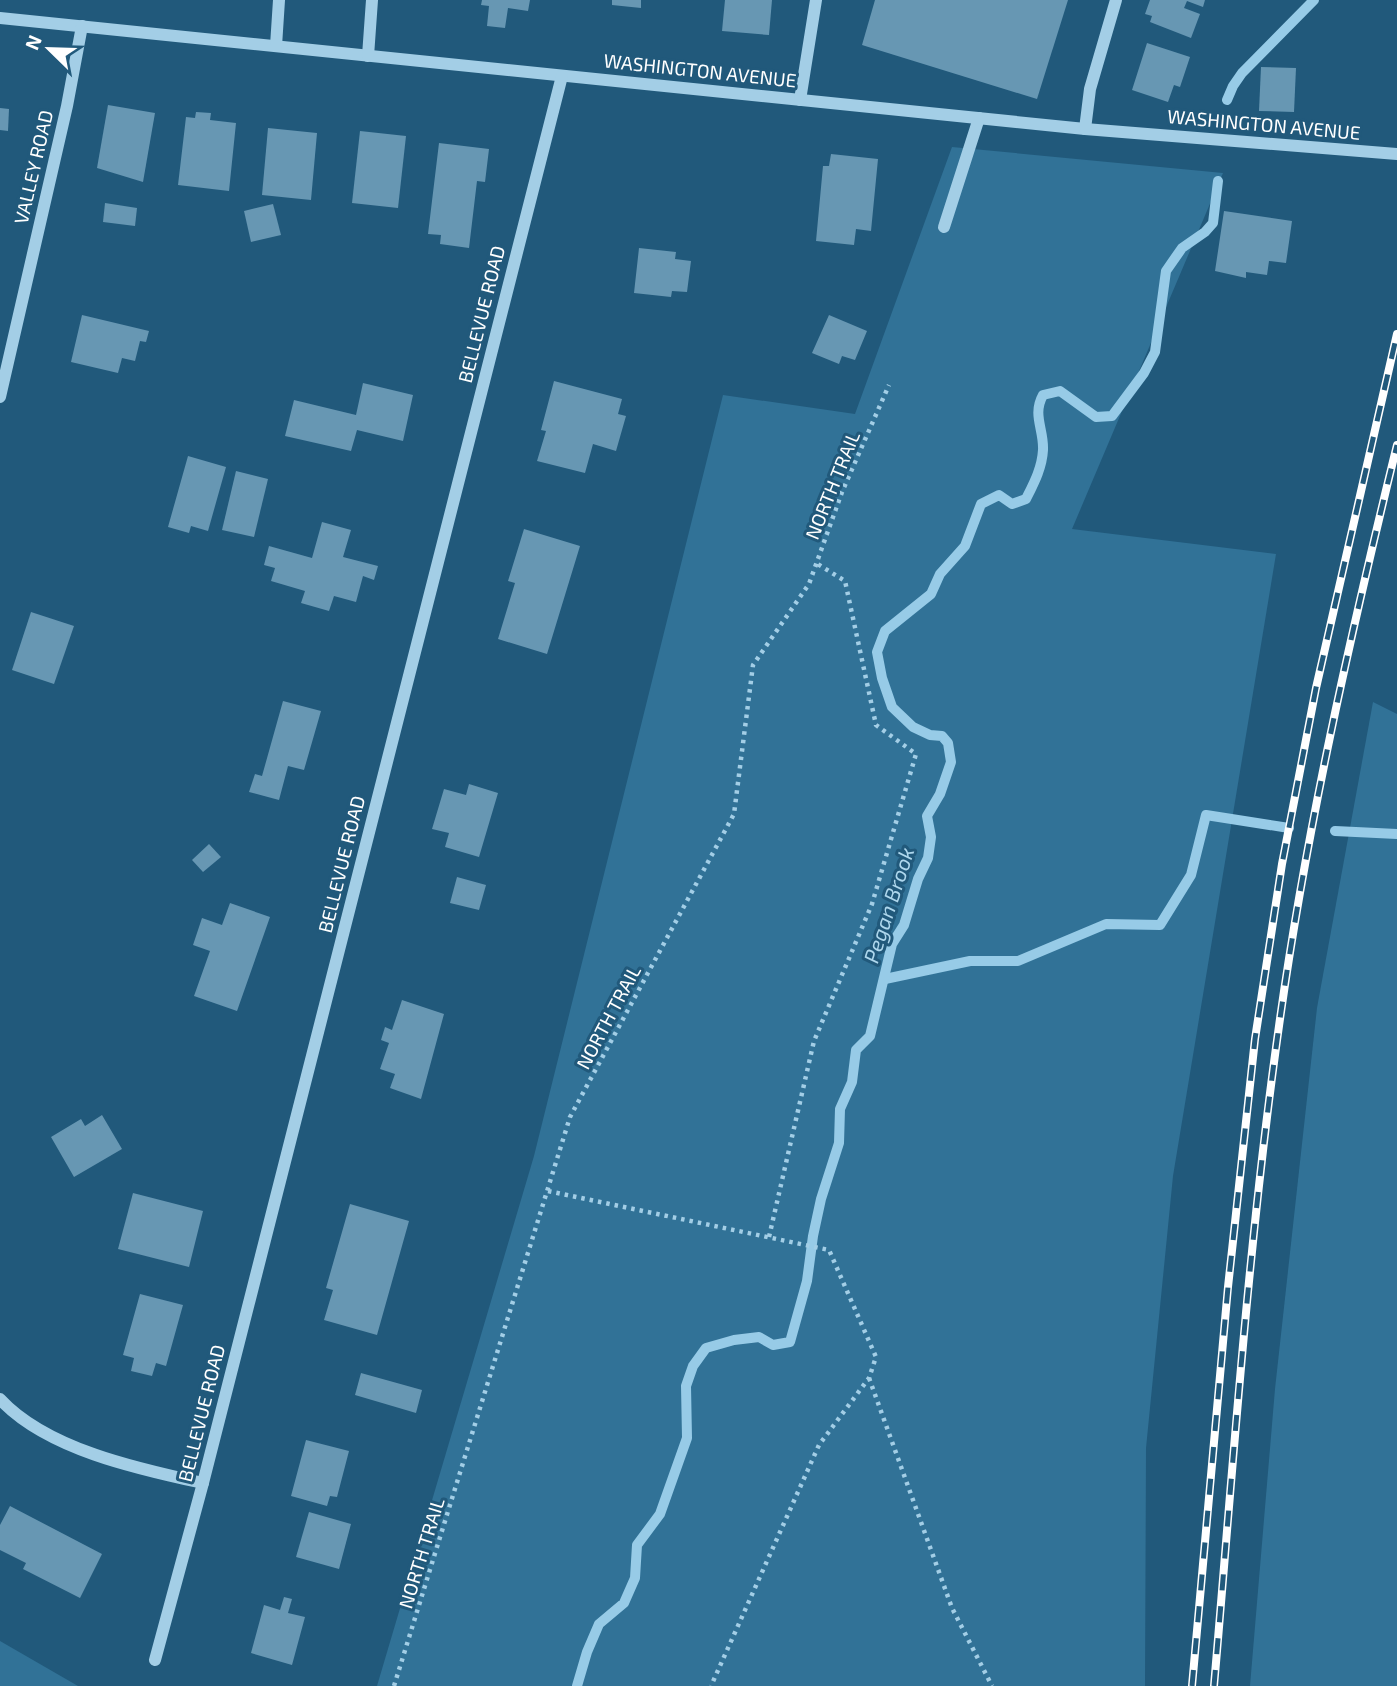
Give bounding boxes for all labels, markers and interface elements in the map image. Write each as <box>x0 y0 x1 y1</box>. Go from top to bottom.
north arrow <box>14 14 84 84</box>
text: N <box>20 31 46 53</box>
street label: WASHINGTON AVENUE <box>602 48 798 92</box>
street label: WASHINGTON AVENUE <box>1167 104 1361 144</box>
street label: VALLEY ROAD <box>9 108 57 226</box>
street label: BELLEVUE ROAD <box>453 243 509 385</box>
street label: NORTH TRAIL <box>800 427 864 542</box>
street label: BELLEVUE ROAD <box>313 793 369 935</box>
water label: Pegan Brook <box>858 844 918 966</box>
street label: NORTH TRAIL <box>571 961 645 1073</box>
street label: BELLEVUE ROAD <box>173 1342 229 1484</box>
street label: NORTH TRAIL <box>393 1495 449 1611</box>

